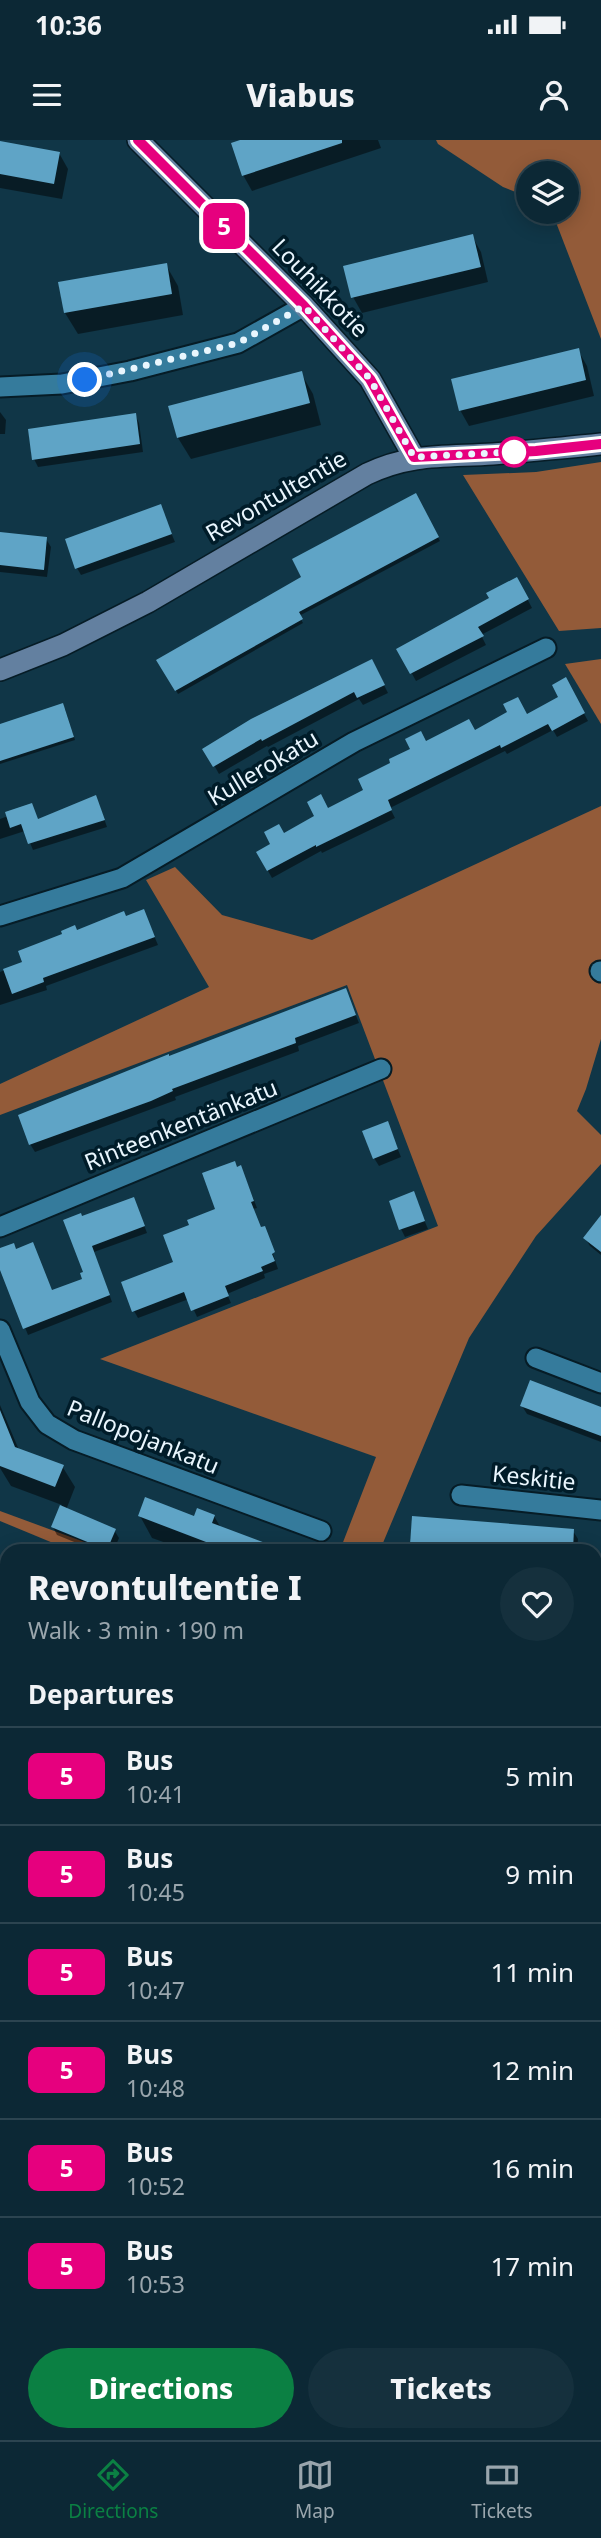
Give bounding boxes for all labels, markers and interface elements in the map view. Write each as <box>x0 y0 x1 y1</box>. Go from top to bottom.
text: 10:36 <box>35 7 102 43</box>
text: Viabus <box>246 73 355 116</box>
icon: menu <box>28 76 66 114</box>
icon: person <box>535 76 573 114</box>
map controls <box>516 161 579 224</box>
button: layers <box>516 161 579 224</box>
line badge: 5 <box>201 203 247 249</box>
text: 5 <box>217 209 231 242</box>
street label: Louhikkotie <box>265 231 376 344</box>
your location <box>67 362 102 397</box>
unlabelled marker <box>499 437 529 467</box>
street label: Revontultentie <box>199 442 352 548</box>
street label: Kullerokatu <box>201 722 324 813</box>
street label: Rinteenkentänkatu <box>79 1071 282 1177</box>
street label: Pallopojankatu <box>63 1391 224 1481</box>
street label: Keskitie <box>491 1457 577 1497</box>
text: Revontultentie I <box>28 1565 302 1610</box>
button: heart <box>500 1567 574 1641</box>
text: Walk · 3 min · 190 m <box>28 1614 244 1646</box>
text: Departures <box>28 1676 174 1712</box>
text: Bus <box>126 1742 173 1778</box>
text: 5 min <box>505 1758 574 1794</box>
text: 5 <box>60 1759 73 1792</box>
text: 10:41 <box>126 1778 185 1810</box>
text: Bus <box>126 1840 173 1876</box>
text: 9 min <box>505 1856 574 1892</box>
text: 5 <box>60 1857 73 1890</box>
text: 10:45 <box>126 1876 185 1908</box>
text: Bus <box>126 1938 173 1974</box>
text: 11 min <box>490 1954 574 1990</box>
text: 5 <box>60 1955 73 1988</box>
text: 10:47 <box>126 1974 185 2006</box>
text: Bus <box>126 2036 173 2072</box>
text: 12 min <box>490 2052 574 2088</box>
text: 5 <box>60 2053 73 2086</box>
text: 10:48 <box>126 2072 185 2104</box>
text: Bus <box>126 2134 173 2170</box>
text: 16 min <box>490 2150 574 2186</box>
text: 5 <box>60 2151 73 2184</box>
text: 10:52 <box>126 2170 185 2202</box>
text: Bus <box>126 2232 173 2268</box>
text: 17 min <box>490 2248 574 2284</box>
text: 5 <box>60 2249 73 2282</box>
text: 10:53 <box>126 2268 185 2300</box>
button: Directions <box>28 2348 294 2428</box>
button: Tickets <box>308 2348 574 2428</box>
tab: Directions <box>68 2456 158 2524</box>
tab: Map <box>295 2456 335 2524</box>
tab: Tickets <box>471 2456 533 2524</box>

